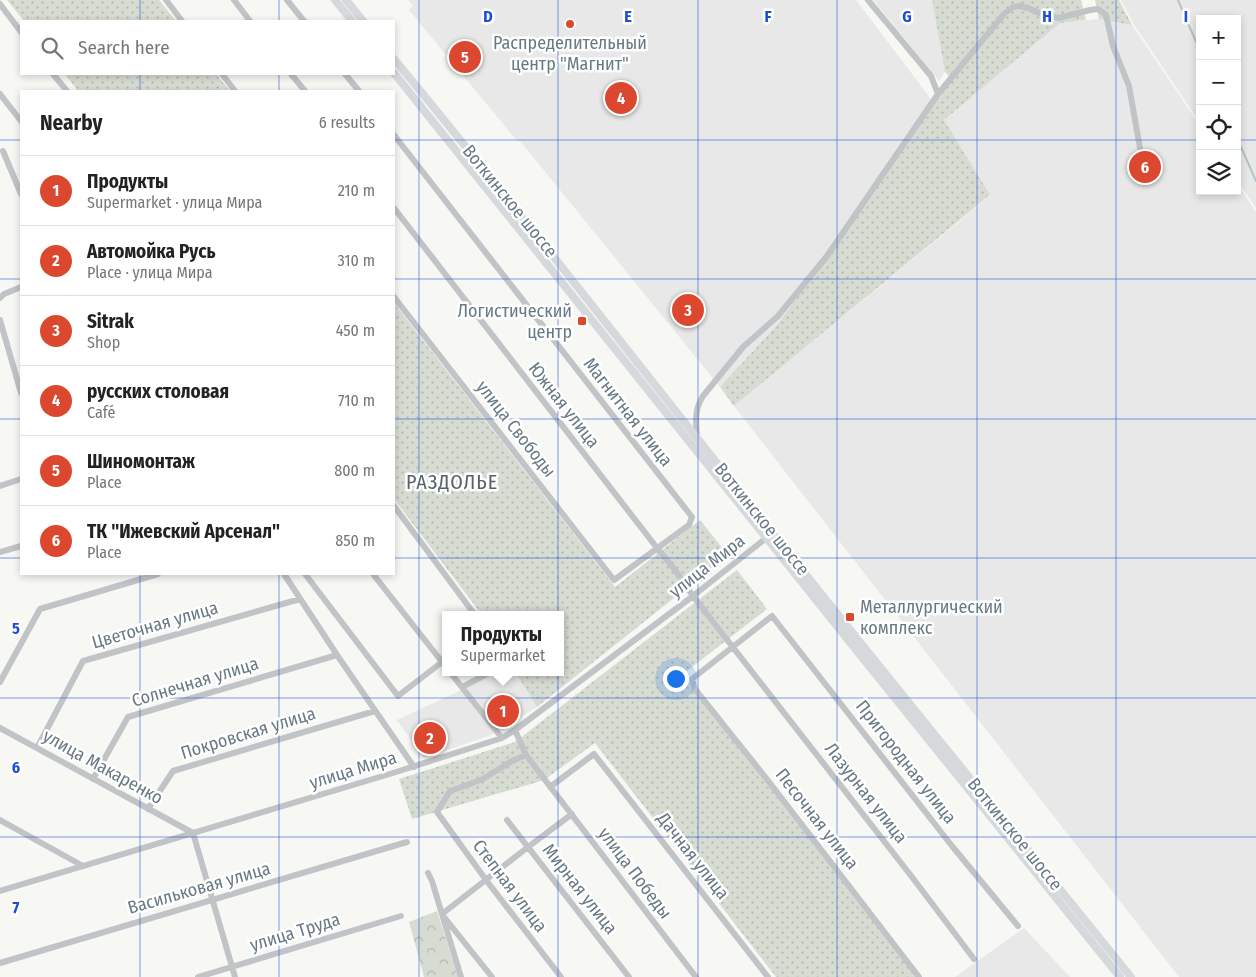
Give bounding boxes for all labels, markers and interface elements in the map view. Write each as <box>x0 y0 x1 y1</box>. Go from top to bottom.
text: D <box>483 7 493 26</box>
text: E <box>624 7 632 26</box>
text: F <box>764 7 772 26</box>
text: G <box>902 7 912 26</box>
text: H <box>1042 7 1052 26</box>
text: I <box>1184 7 1188 26</box>
map controls <box>1196 15 1241 195</box>
button: + <box>1196 15 1241 60</box>
marker: Распределительный центр "Магнит" <box>564 18 576 30</box>
search box <box>20 20 395 75</box>
place label: Распределительный центр "Магнит" <box>493 32 647 75</box>
icon: search <box>38 34 66 62</box>
text: Search here <box>78 36 170 59</box>
pin: 5 <box>449 38 481 76</box>
button: − <box>1196 60 1241 105</box>
pin: 4 <box>605 79 637 117</box>
button: locate <box>1196 105 1241 150</box>
text: Nearby <box>40 110 102 136</box>
text: 6 results <box>319 113 375 132</box>
street label: Воткинское шоссе <box>458 140 562 262</box>
pin: 6 <box>1129 148 1161 186</box>
button: layers <box>1196 150 1241 195</box>
text: Продукты <box>87 170 168 193</box>
text: 1 <box>53 181 59 200</box>
text: 210 m <box>338 181 375 200</box>
text: Supermarket · улица Мира <box>87 193 262 212</box>
text: Автомойка Русь <box>87 240 215 263</box>
text: 2 <box>52 251 60 270</box>
text: 310 m <box>338 251 375 270</box>
text: Place · улица Мира <box>87 263 213 282</box>
pin: 3 <box>672 291 704 329</box>
place label: Логистический центр <box>457 300 572 343</box>
text: Sitrak <box>87 310 134 333</box>
marker: Логистический центр <box>576 315 588 327</box>
text: 3 <box>52 321 60 340</box>
text: 450 m <box>336 321 375 340</box>
text: Shop <box>87 333 120 352</box>
street label: Магнитная улица <box>579 353 677 471</box>
street label: Южная улица <box>524 358 604 452</box>
street label: улица Свободы <box>472 376 560 482</box>
text: русских столовая <box>87 380 229 403</box>
text: 4 <box>52 391 60 410</box>
text: 710 m <box>338 391 375 410</box>
text: Café <box>87 403 115 422</box>
text: Шиномонтаж <box>87 450 195 473</box>
street label: Воткинское шоссе <box>710 458 814 580</box>
text: 5 <box>52 461 60 480</box>
text: 800 m <box>334 461 375 480</box>
district label: РАЗДОЛЬЕ <box>406 470 498 494</box>
text: Place <box>87 473 122 492</box>
text: ТК "Ижевский Арсенал" <box>87 520 280 543</box>
street label: улица Мира <box>665 530 749 602</box>
text: 6 <box>52 531 60 550</box>
text: 850 m <box>335 531 375 550</box>
text: Place <box>87 543 122 562</box>
street label: Цветочная улица <box>89 596 221 654</box>
place label: Металлургический комплекс <box>860 596 1003 639</box>
popup <box>442 611 564 676</box>
marker: Металлургический комплекс <box>844 611 856 623</box>
text: 5 <box>12 619 20 638</box>
text: Продукты <box>461 623 542 646</box>
text: Supermarket <box>461 646 545 665</box>
street label: Солнечная улица <box>129 652 261 712</box>
your location <box>663 666 689 692</box>
pin: 1 <box>487 692 519 730</box>
street label: Пригородная улица <box>851 696 961 828</box>
street label: Покровская улица <box>178 702 318 764</box>
pin: 2 <box>414 719 446 757</box>
street label: улица Макаренко <box>39 725 167 809</box>
street label: Лазурная улица <box>820 738 912 848</box>
street label: улица Мира <box>307 746 399 794</box>
text: 6 <box>12 758 20 777</box>
street label: Песочная улица <box>771 764 863 874</box>
street label: Воткинское шоссе <box>963 773 1067 895</box>
street label: Дачная улица <box>652 807 734 904</box>
street label: улица Победы <box>593 823 677 923</box>
street label: Степная улица <box>468 835 552 937</box>
street label: Мирная улица <box>538 839 622 939</box>
street label: Васильковая улица <box>125 857 273 919</box>
text: 7 <box>13 898 20 917</box>
street label: улица Труда <box>247 908 343 956</box>

